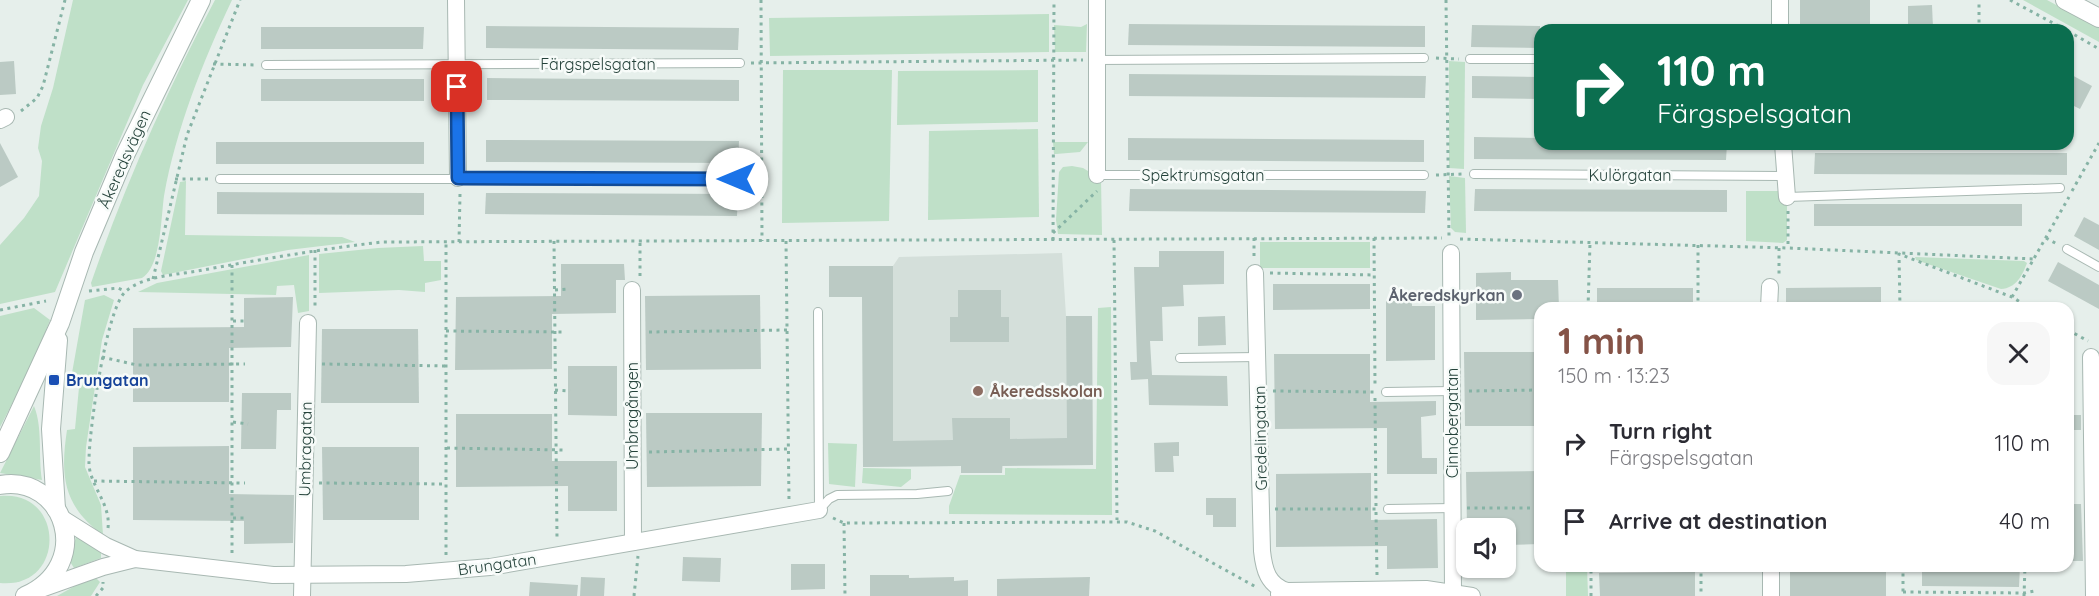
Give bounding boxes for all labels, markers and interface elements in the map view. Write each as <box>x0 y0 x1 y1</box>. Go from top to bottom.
text: 110 m <box>1657 44 1766 97</box>
icon: right <box>1558 48 1636 126</box>
street label: Färgspelsgatan <box>540 54 656 74</box>
pin <box>431 61 482 112</box>
icon: arrive <box>440 70 473 103</box>
text: Färgspelsgatan <box>1657 96 1852 130</box>
street label: Åkeredsvägen <box>93 107 155 211</box>
position arrow <box>705 147 769 211</box>
street label: Spektrumsgatan <box>1141 165 1265 185</box>
street label: Kulörgatan <box>1589 165 1671 185</box>
place label: Åkeredskyrkan <box>1389 285 1505 305</box>
marker: Åkeredskyrkan <box>1510 288 1524 302</box>
text: 1 min <box>1558 318 1645 363</box>
button: close <box>1987 322 2050 385</box>
street label: Umbragången <box>622 362 642 470</box>
text: 150 m · 13:23 <box>1558 363 1670 388</box>
street label: Cinnobergatan <box>1442 368 1462 478</box>
place label: Brungatan <box>66 370 149 390</box>
marker: Brungatan <box>47 373 61 387</box>
place label: Åkeredsskolan <box>990 381 1103 401</box>
marker: Åkeredsskolan <box>971 384 985 398</box>
street label: Gredelingatan <box>1249 385 1271 491</box>
street label: Umbragatan <box>294 401 316 497</box>
text: Turn right <box>1609 417 1713 445</box>
icon: right <box>1558 427 1591 460</box>
text: 110 m <box>1995 429 2050 457</box>
text: Färgspelsgatan <box>1609 445 1753 470</box>
icon: arrive <box>1558 505 1591 538</box>
text: Arrive at destination <box>1609 507 1827 535</box>
text: 40 m <box>1999 507 2050 535</box>
map controls <box>1456 518 1516 578</box>
button: sound <box>1456 518 1516 578</box>
street label: Brungatan <box>457 549 537 579</box>

